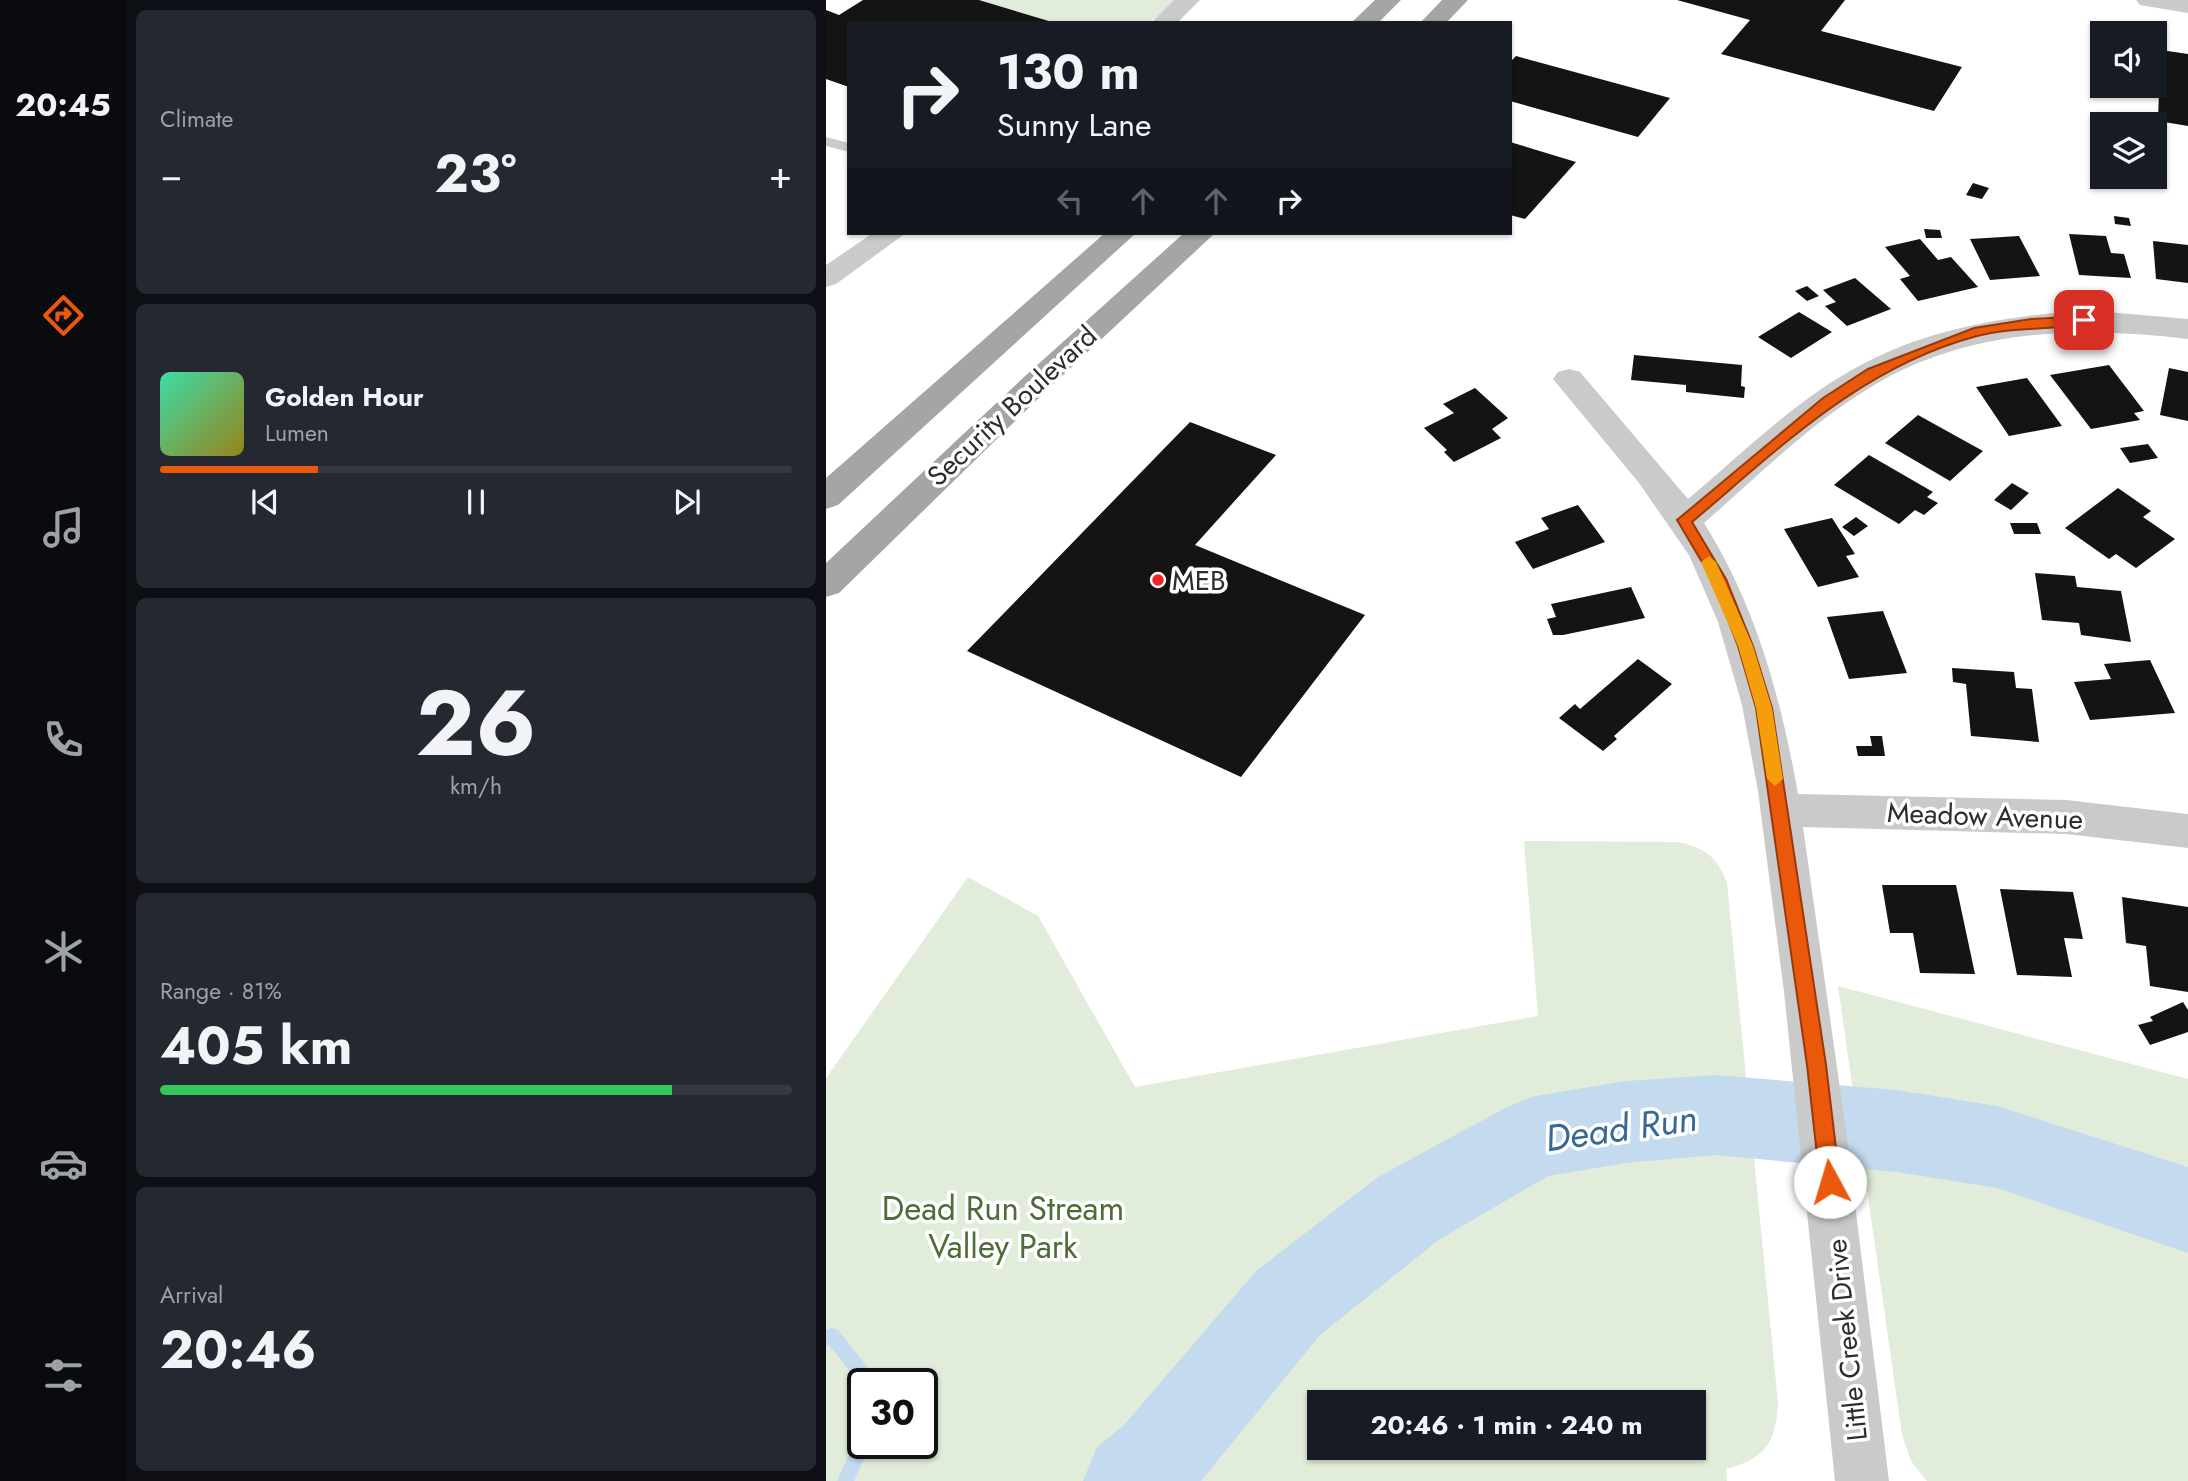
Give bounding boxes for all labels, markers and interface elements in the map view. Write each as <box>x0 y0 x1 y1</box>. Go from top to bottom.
map controls <box>2090 21 2167 189</box>
button: sound <box>2090 21 2167 98</box>
text: 130 m <box>997 37 1140 107</box>
icon: right <box>882 49 973 140</box>
text: 20:45 <box>15 82 111 128</box>
text: Climate <box>160 102 233 136</box>
text: Sunny Lane <box>997 102 1152 148</box>
button: layers <box>2090 112 2167 189</box>
text: 23° <box>435 136 516 212</box>
text: − <box>160 147 182 202</box>
text: + <box>769 147 792 202</box>
icon: left <box>1051 182 1089 220</box>
icon: ahead <box>1124 182 1162 220</box>
icon: ahead <box>1197 182 1235 220</box>
icon: right <box>1270 182 1308 220</box>
pin <box>2054 290 2114 350</box>
icon: directions <box>39 291 88 340</box>
icon: arrive <box>2065 301 2103 339</box>
street label: Security Boulevard <box>918 316 1106 496</box>
text: Golden Hour <box>265 378 424 416</box>
text: Lumen <box>265 416 329 450</box>
icon: previous <box>246 483 284 521</box>
icon: pause <box>457 483 495 521</box>
icon: next <box>668 483 706 521</box>
icon: music <box>39 503 88 552</box>
place label: MEB <box>1172 560 1226 601</box>
marker: MEB <box>1150 572 1166 588</box>
text: 26 <box>416 658 536 789</box>
icon: phone <box>39 715 88 764</box>
text: km/h <box>450 769 502 803</box>
street label: Meadow Avenue <box>1886 792 2084 840</box>
icon: climate <box>39 927 88 976</box>
text: Range · 81% <box>160 974 282 1008</box>
text: 405 km <box>160 1008 353 1084</box>
water label: Dead Run <box>1542 1091 1700 1165</box>
icon: car <box>39 1139 88 1188</box>
position arrow <box>1793 1145 1867 1219</box>
park label: Dead Run Stream Valley Park <box>882 1185 1124 1270</box>
street label: Little Creek Drive <box>1816 1237 1878 1443</box>
text: Arrival <box>160 1278 223 1312</box>
text: 20:46 <box>160 1312 316 1388</box>
icon: filters <box>39 1351 88 1400</box>
speed limit sign: 30 <box>847 1368 938 1459</box>
text: 20:46 · 1 min · 240 m <box>1370 1406 1643 1444</box>

